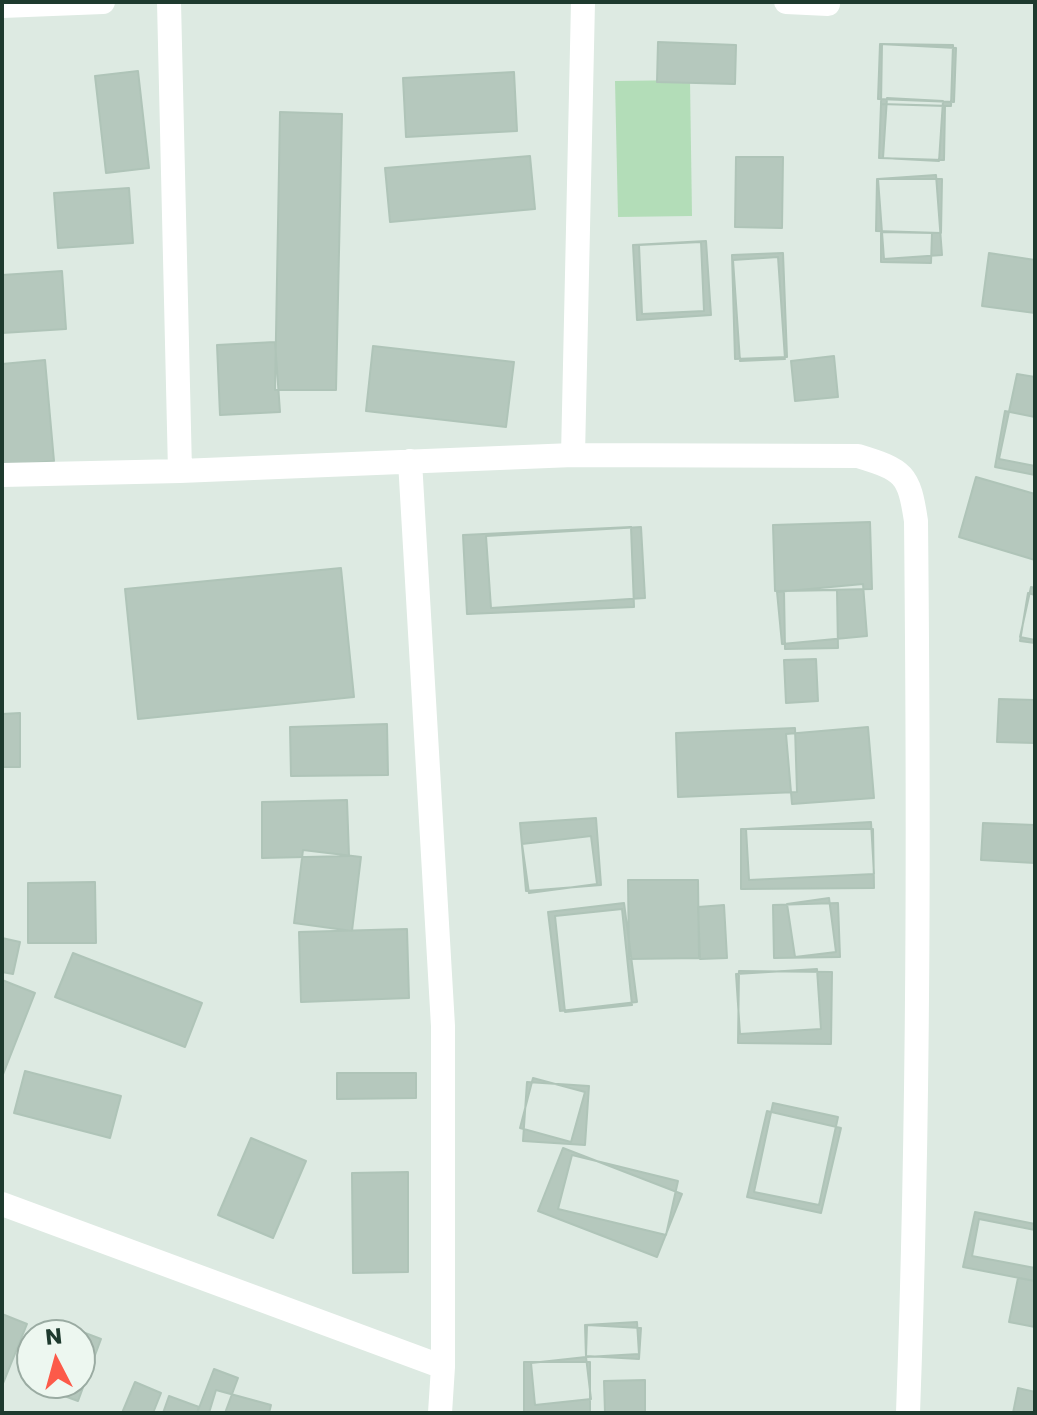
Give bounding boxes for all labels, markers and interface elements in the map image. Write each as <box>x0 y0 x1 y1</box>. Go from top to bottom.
north arrow <box>16 1319 96 1399</box>
text: N <box>44 1320 63 1353</box>

